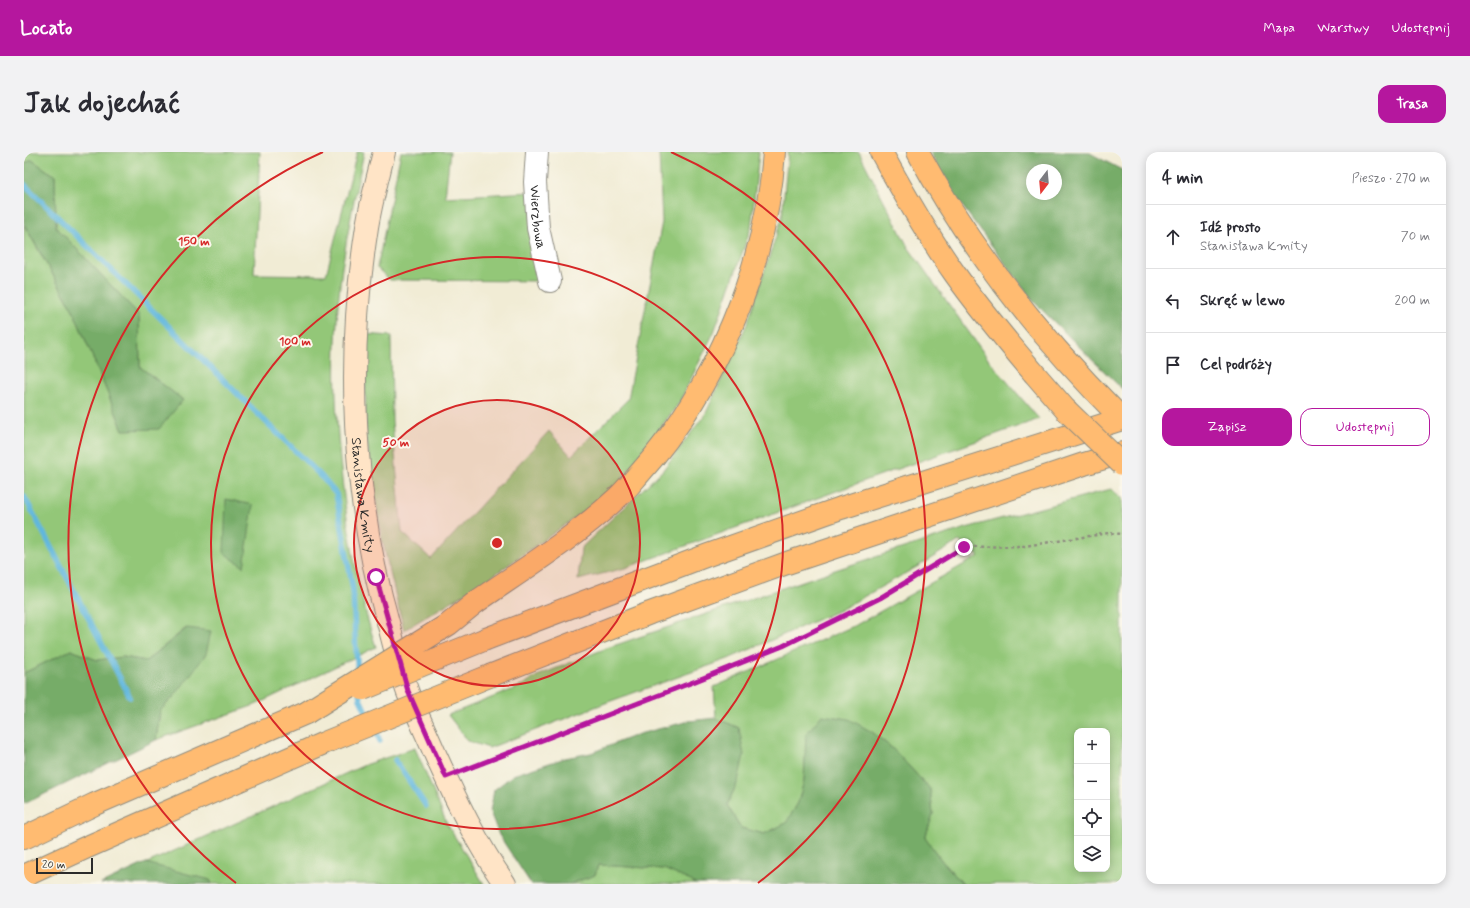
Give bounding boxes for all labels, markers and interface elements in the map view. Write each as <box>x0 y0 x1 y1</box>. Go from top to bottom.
text: Locato <box>20 16 72 41</box>
text: Mapa <box>1263 19 1295 37</box>
text: Warstwy <box>1317 19 1369 37</box>
text: Udostępnij <box>1391 19 1450 37</box>
button: Trasa <box>1378 85 1446 123</box>
text: Jak dojechać <box>24 86 180 123</box>
north arrow <box>1026 164 1062 200</box>
text: 4 min <box>1162 167 1203 189</box>
text: Pieszo · 270 m <box>1352 170 1430 187</box>
street label: Wierzbowa <box>525 185 550 250</box>
text: Idź prosto <box>1200 218 1261 238</box>
icon: ahead <box>1162 226 1184 248</box>
text: 70 m <box>1401 228 1430 245</box>
text: 150 m <box>178 234 210 250</box>
text: Stanisława Kmity <box>1200 238 1308 255</box>
icon: left <box>1162 290 1184 312</box>
text: Skręć w lewo <box>1200 291 1285 311</box>
text: 200 m <box>1395 292 1430 309</box>
text: 100 m <box>279 334 312 350</box>
icon: arrive <box>1162 354 1184 376</box>
text: Cel podróży <box>1200 355 1272 375</box>
button: Zapisz <box>1162 408 1292 446</box>
button: Udostępnij <box>1300 408 1430 446</box>
text: 50 m <box>383 435 410 451</box>
street label: Stanisława Kmity <box>347 437 379 554</box>
centre of rings <box>490 536 504 550</box>
route end <box>955 538 973 556</box>
route start <box>367 568 385 586</box>
map controls <box>1074 728 1110 872</box>
button: + <box>1074 728 1110 764</box>
button: − <box>1074 764 1110 800</box>
button: locate <box>1074 800 1110 836</box>
button: layers <box>1074 836 1110 872</box>
scale bar <box>36 856 93 875</box>
text: 20 m <box>42 858 65 872</box>

